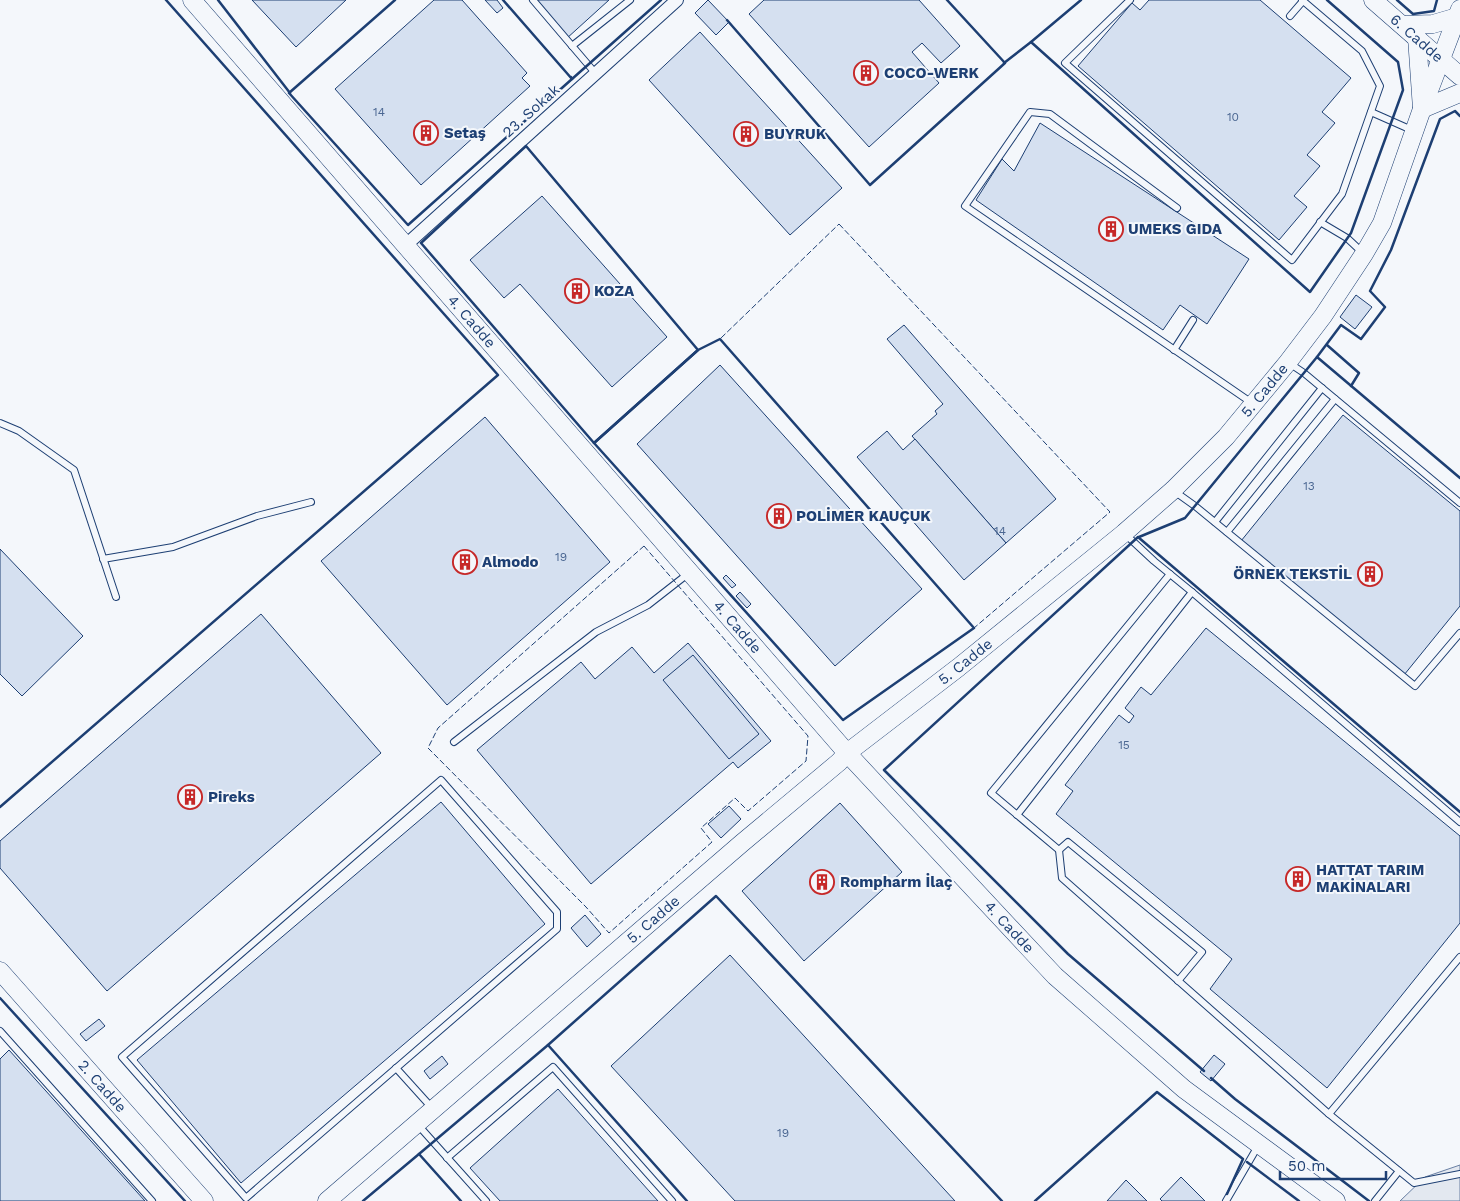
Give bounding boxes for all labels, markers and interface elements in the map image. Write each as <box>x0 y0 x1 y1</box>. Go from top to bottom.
street label: 6. Cadde <box>1386 10 1447 66</box>
building icon: COCO-WERK <box>853 60 879 86</box>
place label: COCO-WERK <box>884 64 979 82</box>
street label: 23. Sokak <box>499 80 564 141</box>
house number: 14 <box>373 105 385 119</box>
house number: 10 <box>1227 110 1239 124</box>
building icon: Setaş <box>413 120 439 146</box>
building icon: BUYRUK <box>733 121 759 147</box>
place label: Setaş <box>444 124 486 142</box>
place label: BUYRUK <box>764 125 827 143</box>
building icon: UMEKS GIDA <box>1098 216 1124 242</box>
place label: UMEKS GIDA <box>1128 220 1223 238</box>
building icon: KOZA <box>564 278 590 304</box>
place label: KOZA <box>594 282 635 300</box>
street label: 4. Cadde <box>444 291 500 352</box>
street label: 5. Cadde <box>1237 360 1292 421</box>
house number: 13 <box>1303 479 1315 493</box>
building icon: POLİMER KAUÇUK <box>766 503 792 529</box>
place label: POLİMER KAUÇUK <box>796 507 931 525</box>
house number: 14 <box>994 524 1006 538</box>
building icon: Almodo <box>452 549 478 575</box>
house number: 19 <box>555 550 567 564</box>
place label: Almodo <box>482 553 539 571</box>
building icon: ÖRNEK TEKSTİL <box>1357 561 1383 587</box>
place label: ÖRNEK TEKSTİL <box>1233 565 1352 583</box>
street label: 4. Cadde <box>709 597 765 657</box>
street label: 5. Cadde <box>935 635 996 689</box>
house number: 15 <box>1118 738 1130 752</box>
building icon: Pireks <box>177 784 203 810</box>
place label: Pireks <box>208 788 255 806</box>
place label: HATTAT TARIM MAKİNALARI <box>1316 861 1424 896</box>
building icon: HATTAT TARIM MAKİNALARI <box>1285 866 1311 892</box>
building icon: Rompharm İlaç <box>809 869 835 895</box>
place label: Rompharm İlaç <box>840 873 953 891</box>
street label: 5. Cadde <box>623 892 684 947</box>
street label: 4. Cadde <box>981 897 1038 957</box>
street label: 2. Cadde <box>74 1056 130 1116</box>
house number: 19 <box>777 1126 789 1140</box>
scale bar <box>1280 1148 1386 1180</box>
text: 50 m <box>1288 1157 1325 1175</box>

